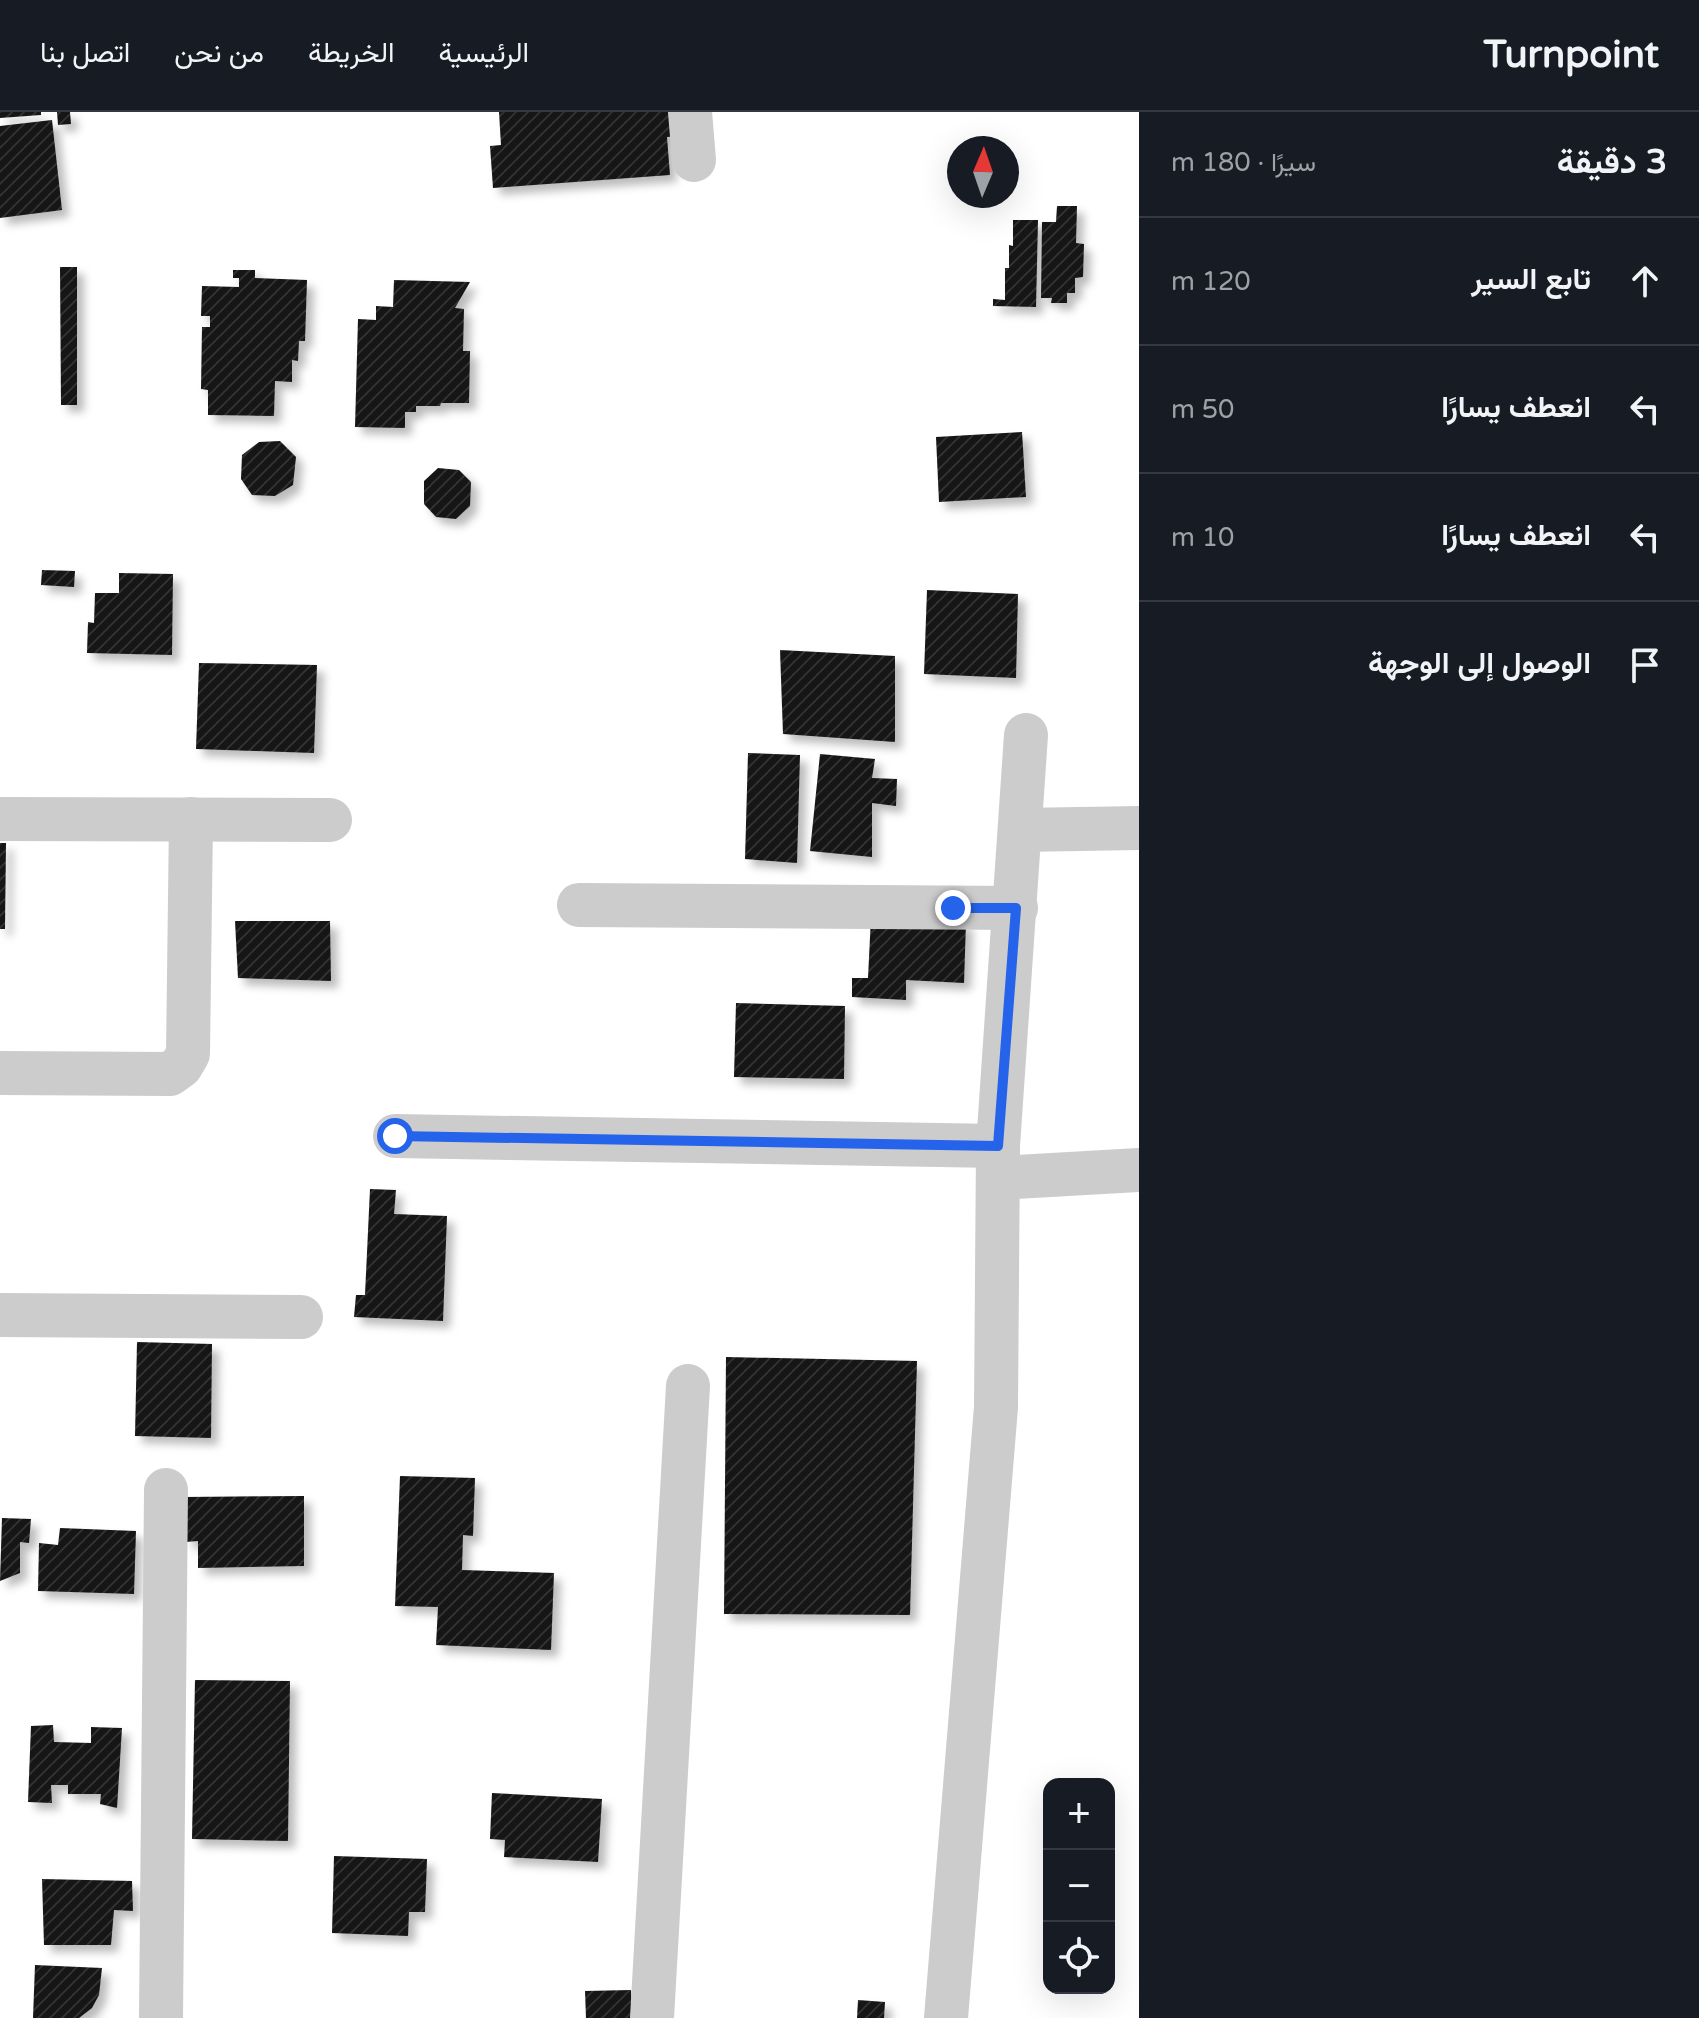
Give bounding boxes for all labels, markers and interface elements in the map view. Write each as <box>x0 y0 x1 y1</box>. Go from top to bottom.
text: Turnpoint <box>1484 32 1659 78</box>
text: اتصل بنا <box>40 36 130 70</box>
text: من نحن <box>174 36 264 70</box>
text: الخريطة <box>308 36 395 70</box>
text: الرئيسية <box>439 36 529 70</box>
north arrow <box>947 136 1019 208</box>
text: 3 دقيقة <box>1557 142 1667 183</box>
text: سيرًا · 180 m <box>1171 147 1316 178</box>
icon: ahead <box>1623 259 1667 303</box>
text: تابع السير <box>1471 261 1591 298</box>
text: 120 m <box>1171 266 1251 297</box>
icon: left <box>1623 387 1667 431</box>
text: انعطف يسارًا <box>1441 389 1591 426</box>
text: 50 m <box>1171 394 1234 425</box>
icon: left <box>1623 515 1667 559</box>
text: انعطف يسارًا <box>1441 517 1591 554</box>
text: 10 m <box>1171 522 1234 553</box>
icon: arrive <box>1623 643 1667 687</box>
text: الوصول إلى الوجهة <box>1368 645 1591 682</box>
route end <box>935 890 971 926</box>
route start <box>377 1118 413 1154</box>
map controls <box>1043 1778 1115 1994</box>
button: + <box>1043 1778 1115 1850</box>
button: − <box>1043 1850 1115 1922</box>
button: locate <box>1043 1922 1115 1994</box>

